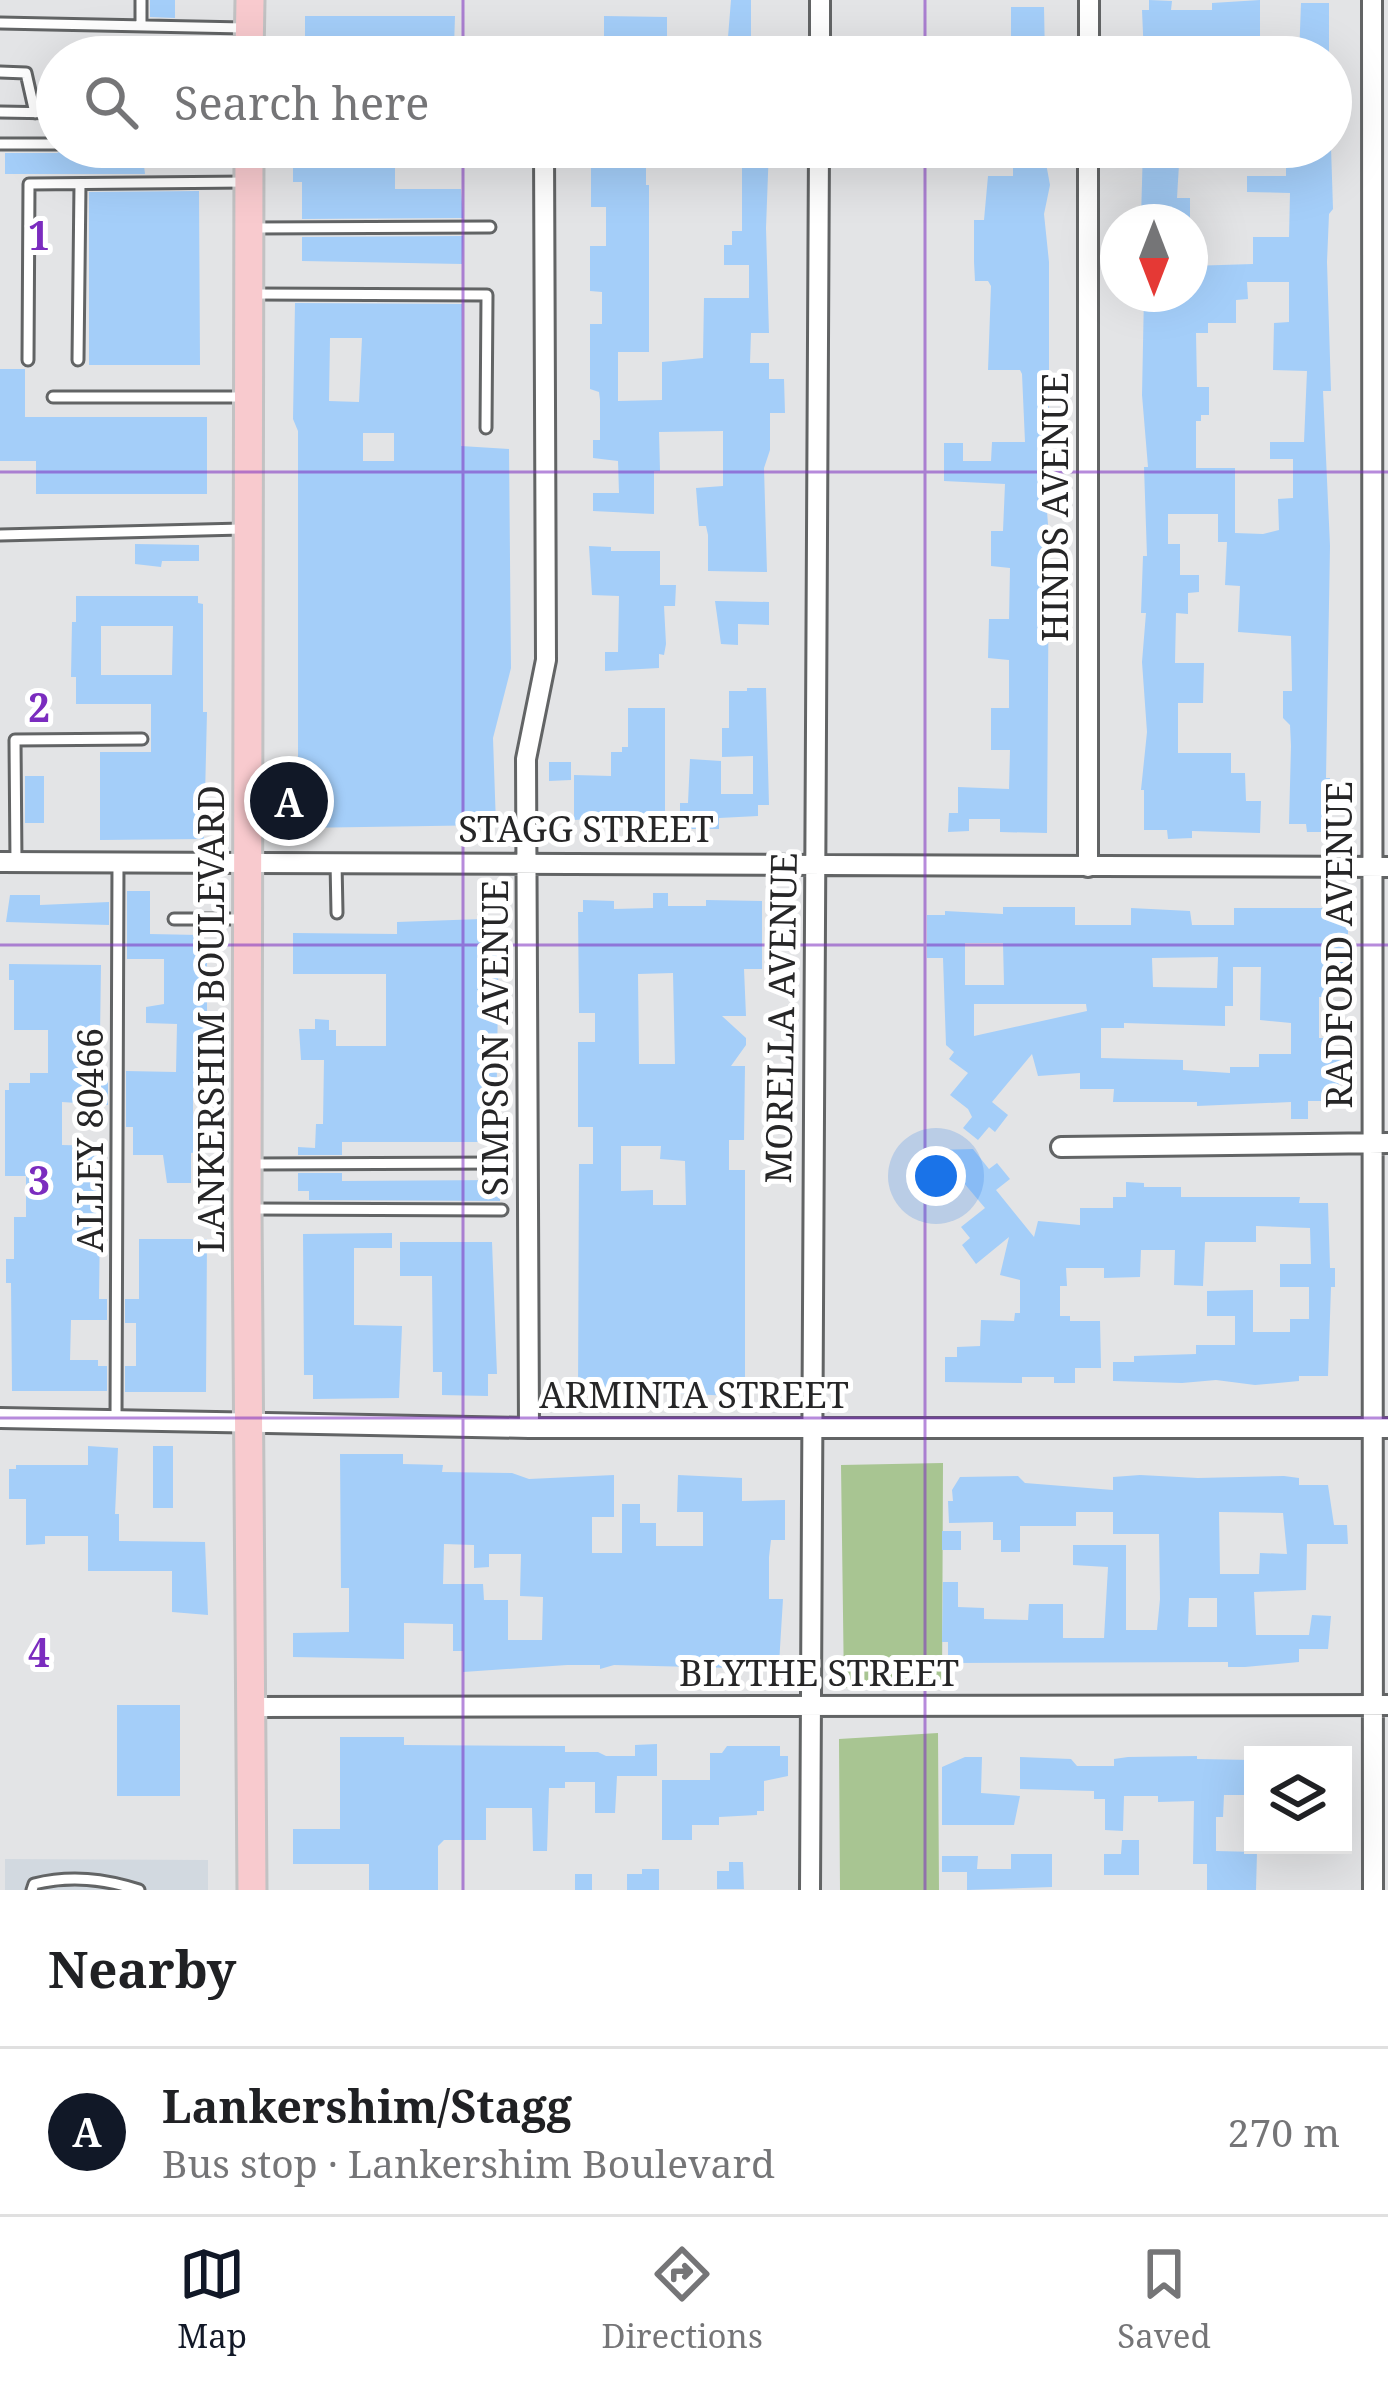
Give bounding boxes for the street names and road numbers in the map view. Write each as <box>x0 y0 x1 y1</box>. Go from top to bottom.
street label: HINDS AVENUE <box>1030 372 1079 642</box>
street label: RADFORD AVENUE <box>1314 781 1363 1109</box>
street label: LANKERSHIM BOULEVARD <box>186 785 235 1253</box>
street label: STAGG STREET <box>458 804 714 853</box>
street label: MORELLA AVENUE <box>753 852 808 1184</box>
street label: SIMPSON AVENUE <box>470 880 519 1196</box>
street label: ALLEY 80466 <box>65 1028 114 1252</box>
street label: ARMINTA STREET <box>539 1370 849 1419</box>
street label: BLYTHE STREET <box>679 1648 959 1697</box>

